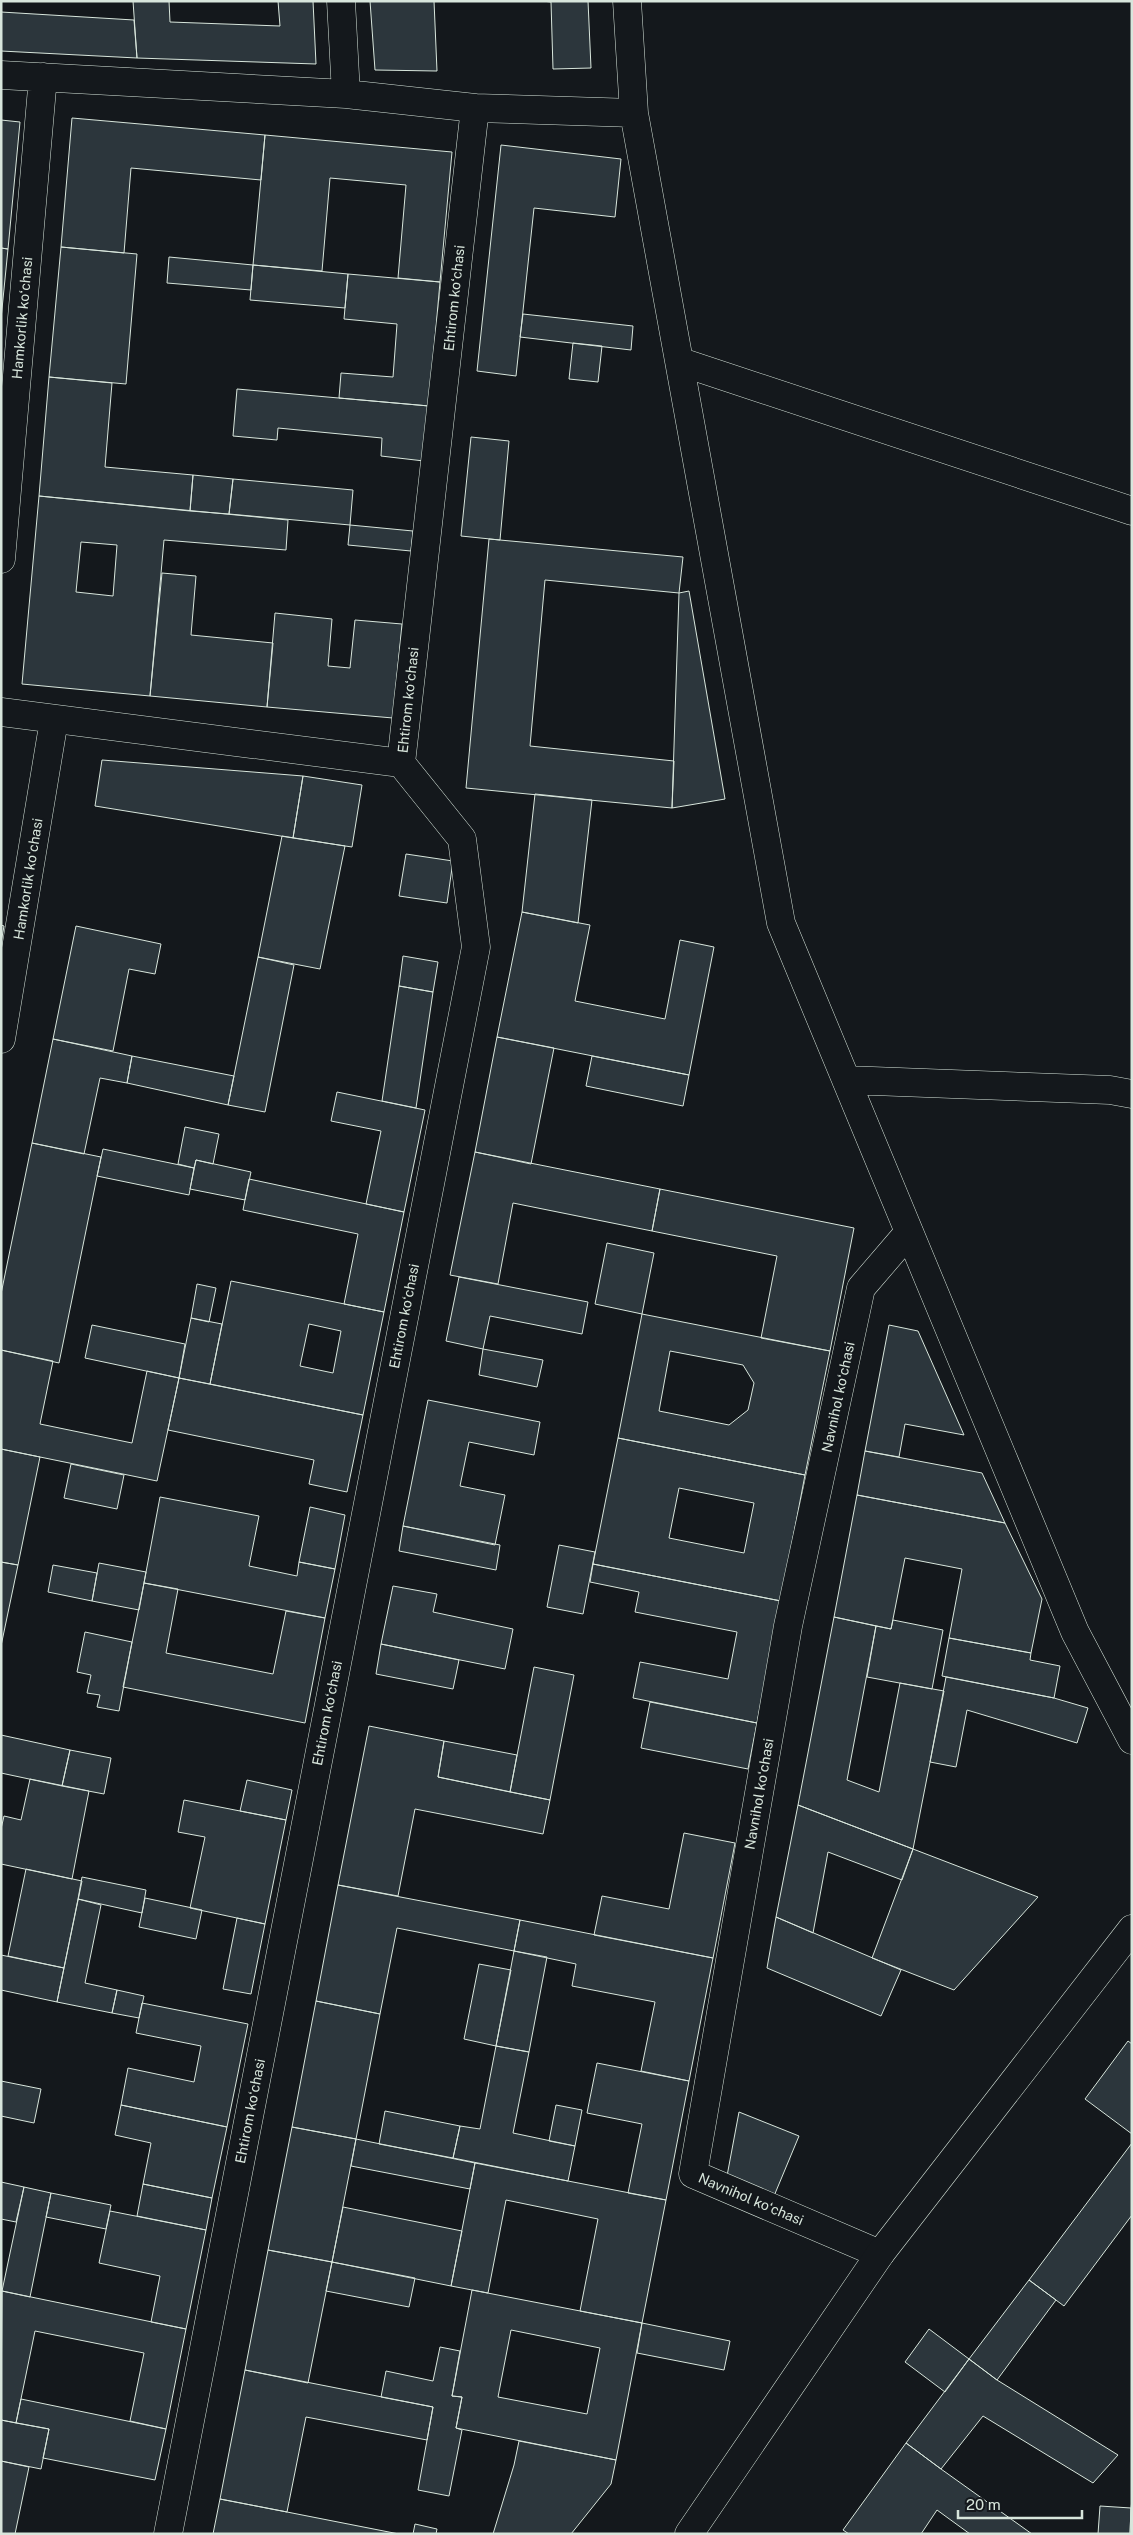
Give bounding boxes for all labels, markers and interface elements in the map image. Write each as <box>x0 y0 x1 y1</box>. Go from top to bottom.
street label: Ehtirom koʻchasi <box>440 244 468 352</box>
street label: Hamkorlik koʻchasi <box>9 256 35 380</box>
street label: Ehtirom koʻchasi <box>394 646 422 754</box>
street label: Hamkorlik koʻchasi <box>10 817 46 941</box>
street label: Ehtirom koʻchasi <box>386 1262 422 1370</box>
street label: Navnihol koʻchasi <box>818 1340 858 1454</box>
street label: Ehtirom koʻchasi <box>309 1659 345 1767</box>
street label: Navnihol koʻchasi <box>741 1737 777 1851</box>
street label: Ehtirom koʻchasi <box>232 2057 268 2165</box>
street label: Navnihol koʻchasi <box>696 2170 806 2228</box>
scale bar <box>958 2488 1082 2520</box>
text: 20 m <box>966 2496 1001 2513</box>

